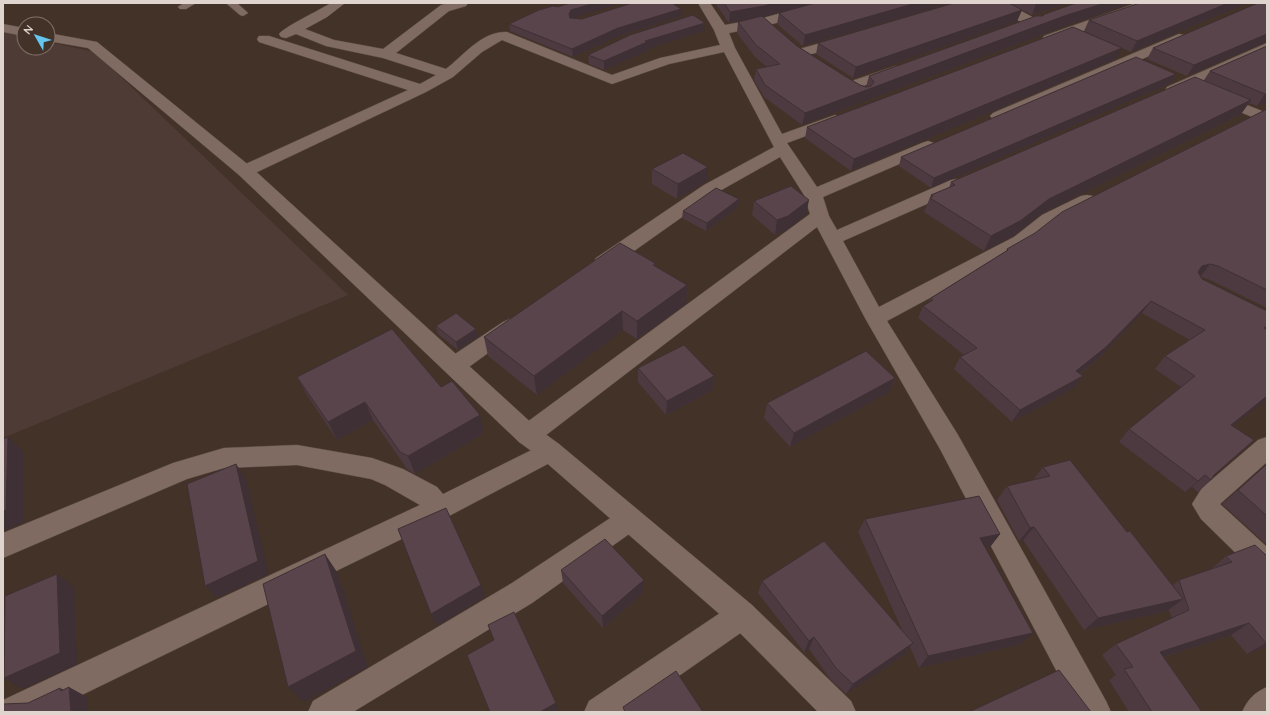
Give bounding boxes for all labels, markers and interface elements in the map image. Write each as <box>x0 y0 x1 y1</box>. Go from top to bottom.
north arrow <box>16 16 56 56</box>
text: N <box>20 22 36 37</box>

